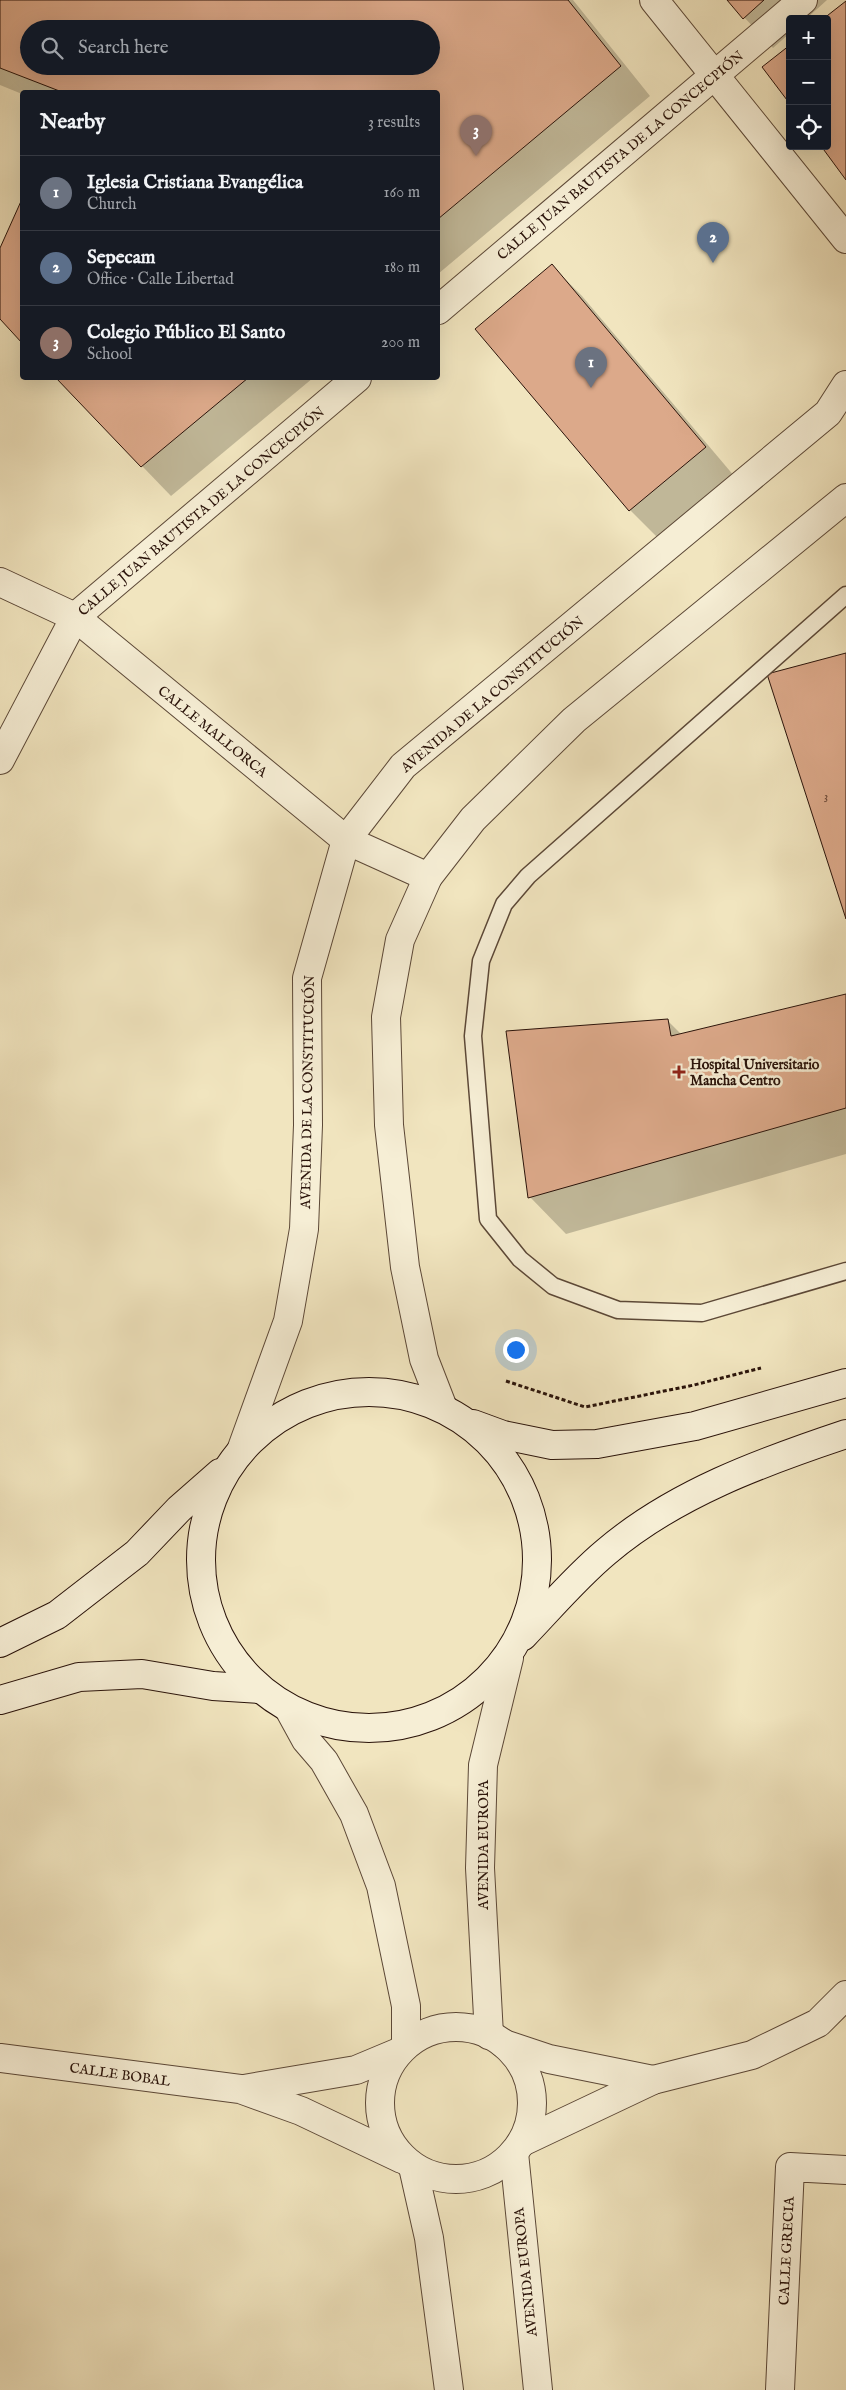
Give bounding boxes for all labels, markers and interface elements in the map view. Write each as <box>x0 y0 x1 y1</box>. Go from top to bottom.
map controls <box>786 15 831 150</box>
button: + <box>786 15 831 60</box>
search box <box>20 20 440 75</box>
icon: search <box>38 34 66 62</box>
text: Search here <box>78 36 169 60</box>
street label: CALLE JUAN BAUTISTA DE LA CONCECPIÓN <box>493 46 748 264</box>
button: − <box>786 60 831 105</box>
button: locate <box>786 105 831 150</box>
text: Nearby <box>40 109 105 136</box>
text: 3 results <box>368 113 420 133</box>
pin: 3 <box>460 115 492 156</box>
text: Iglesia Cristiana Evangélica <box>87 171 303 195</box>
text: 1 <box>53 183 59 203</box>
text: 160 m <box>384 183 420 203</box>
text: Church <box>87 195 136 215</box>
pin: 2 <box>697 222 729 263</box>
text: Sepecam <box>87 246 156 270</box>
text: 2 <box>52 258 60 278</box>
text: 180 m <box>384 258 420 278</box>
text: Office · Calle Libertad <box>87 270 234 290</box>
text: Colegio Público El Santo <box>87 321 285 345</box>
text: 3 <box>53 333 59 353</box>
text: 200 m <box>381 333 420 353</box>
text: School <box>87 345 132 365</box>
pin: 1 <box>575 347 607 388</box>
street label: CALLE JUAN BAUTISTA DE LA CONCECPIÓN <box>74 402 329 620</box>
street label: AVENIDA DE LA CONSTITUCIÓN <box>396 612 588 777</box>
street label: CALLE MALLORCA <box>154 682 271 782</box>
house number: 3 <box>824 790 828 804</box>
street label: AVENIDA DE LA CONSTITUCIÓN <box>296 975 319 1210</box>
place label: Hospital Universitario Mancha Centro <box>690 1056 820 1090</box>
marker: Hospital Universitario Mancha Centro <box>672 1065 686 1079</box>
your location <box>503 1337 529 1363</box>
street label: AVENIDA EUROPA <box>475 1780 493 1911</box>
street label: CALLE BOBAL <box>68 2059 171 2091</box>
street label: CALLE GRECIA <box>775 2196 799 2306</box>
street label: AVENIDA EUROPA <box>510 2206 542 2338</box>

